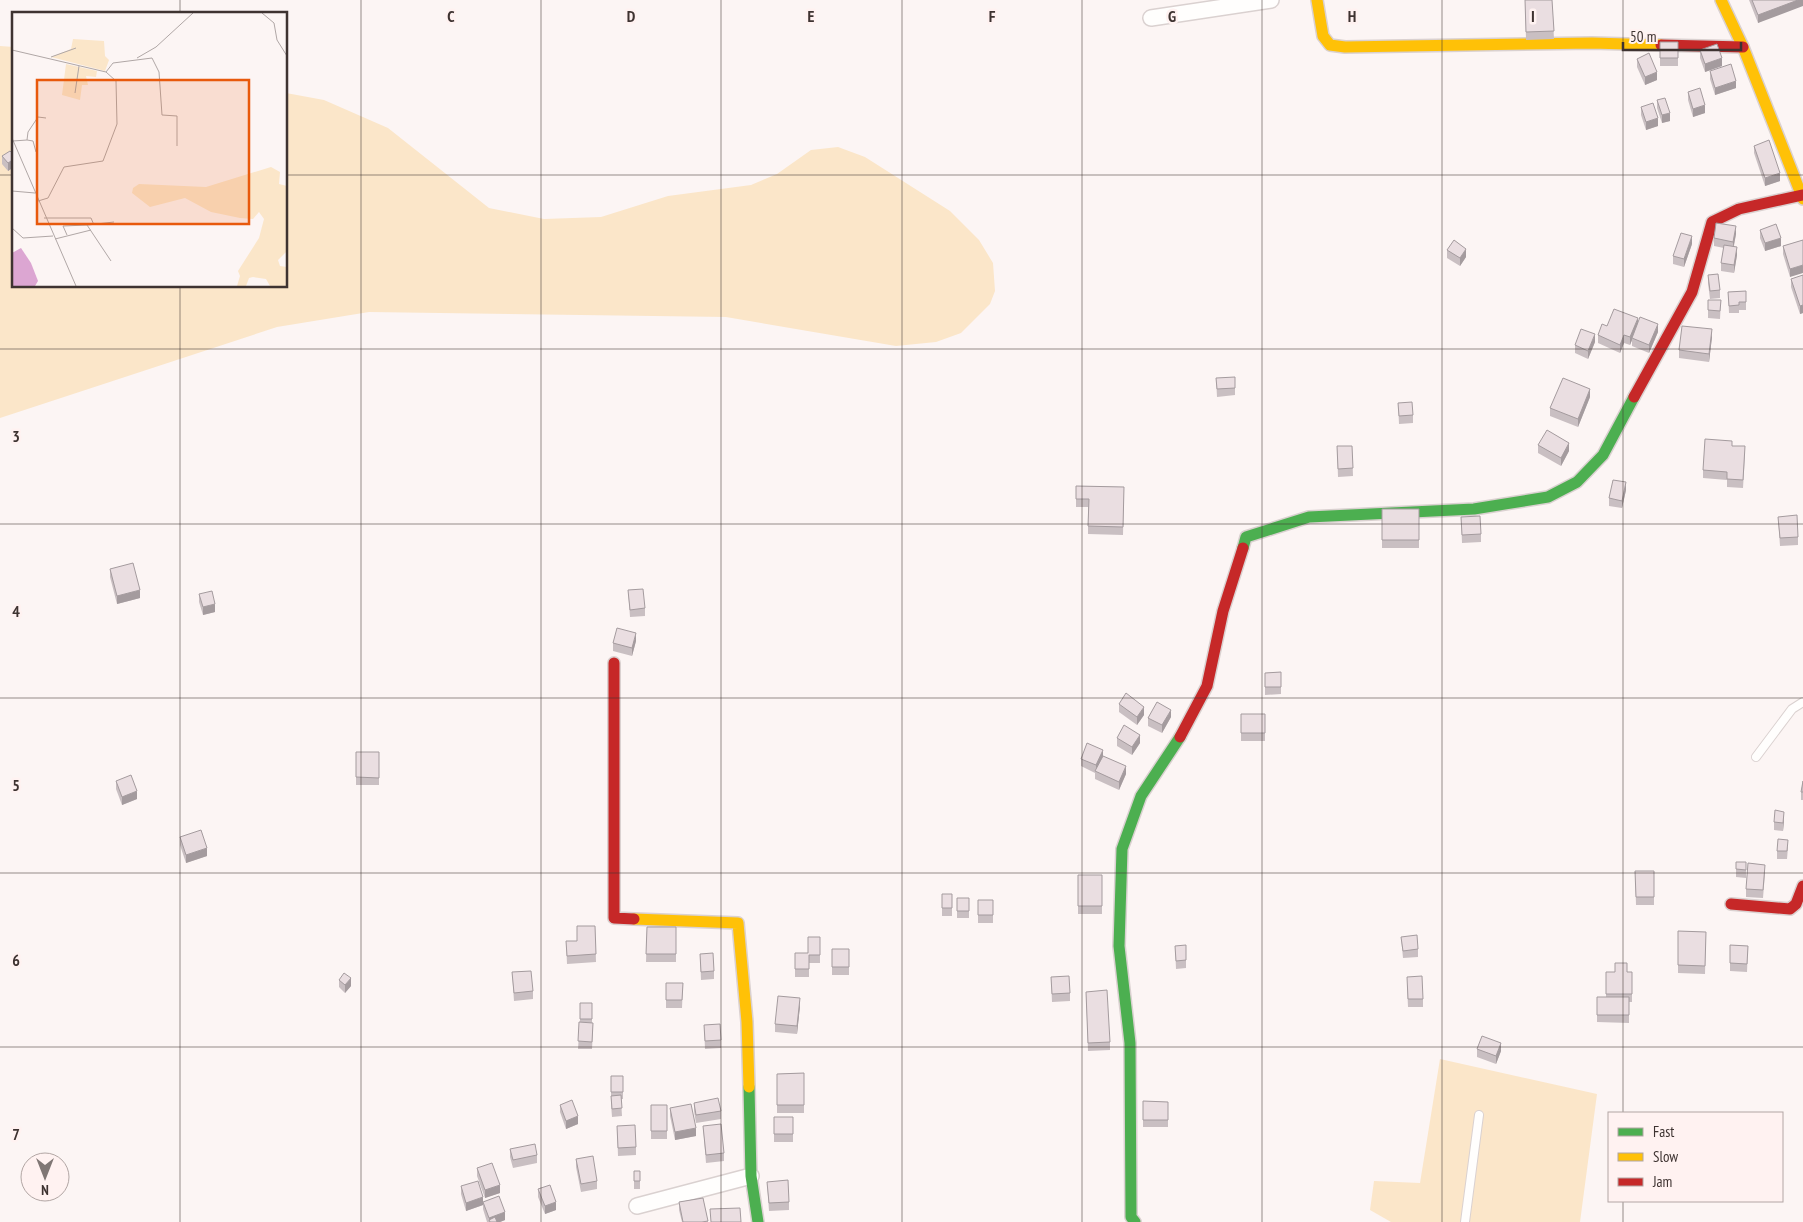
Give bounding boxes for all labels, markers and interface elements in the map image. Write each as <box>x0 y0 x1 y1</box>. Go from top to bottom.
text: C <box>447 6 455 26</box>
text: D <box>627 6 636 26</box>
text: E <box>808 6 815 26</box>
text: F <box>989 6 996 26</box>
text: G <box>1168 6 1176 26</box>
text: H <box>1348 6 1356 26</box>
text: I <box>1531 6 1535 26</box>
inset map <box>12 12 288 288</box>
scale bar <box>1623 20 1740 52</box>
text: 50 m <box>1630 27 1656 46</box>
text: 3 <box>12 426 20 446</box>
text: 4 <box>12 601 20 621</box>
text: 5 <box>12 775 20 795</box>
text: 6 <box>12 950 20 970</box>
legend <box>1608 1112 1783 1202</box>
text: Fast <box>1653 1122 1674 1141</box>
text: 7 <box>12 1124 20 1144</box>
text: Slow <box>1653 1147 1678 1166</box>
north arrow <box>20 1152 70 1202</box>
text: Jam <box>1652 1172 1672 1191</box>
text: N <box>41 1181 49 1199</box>

